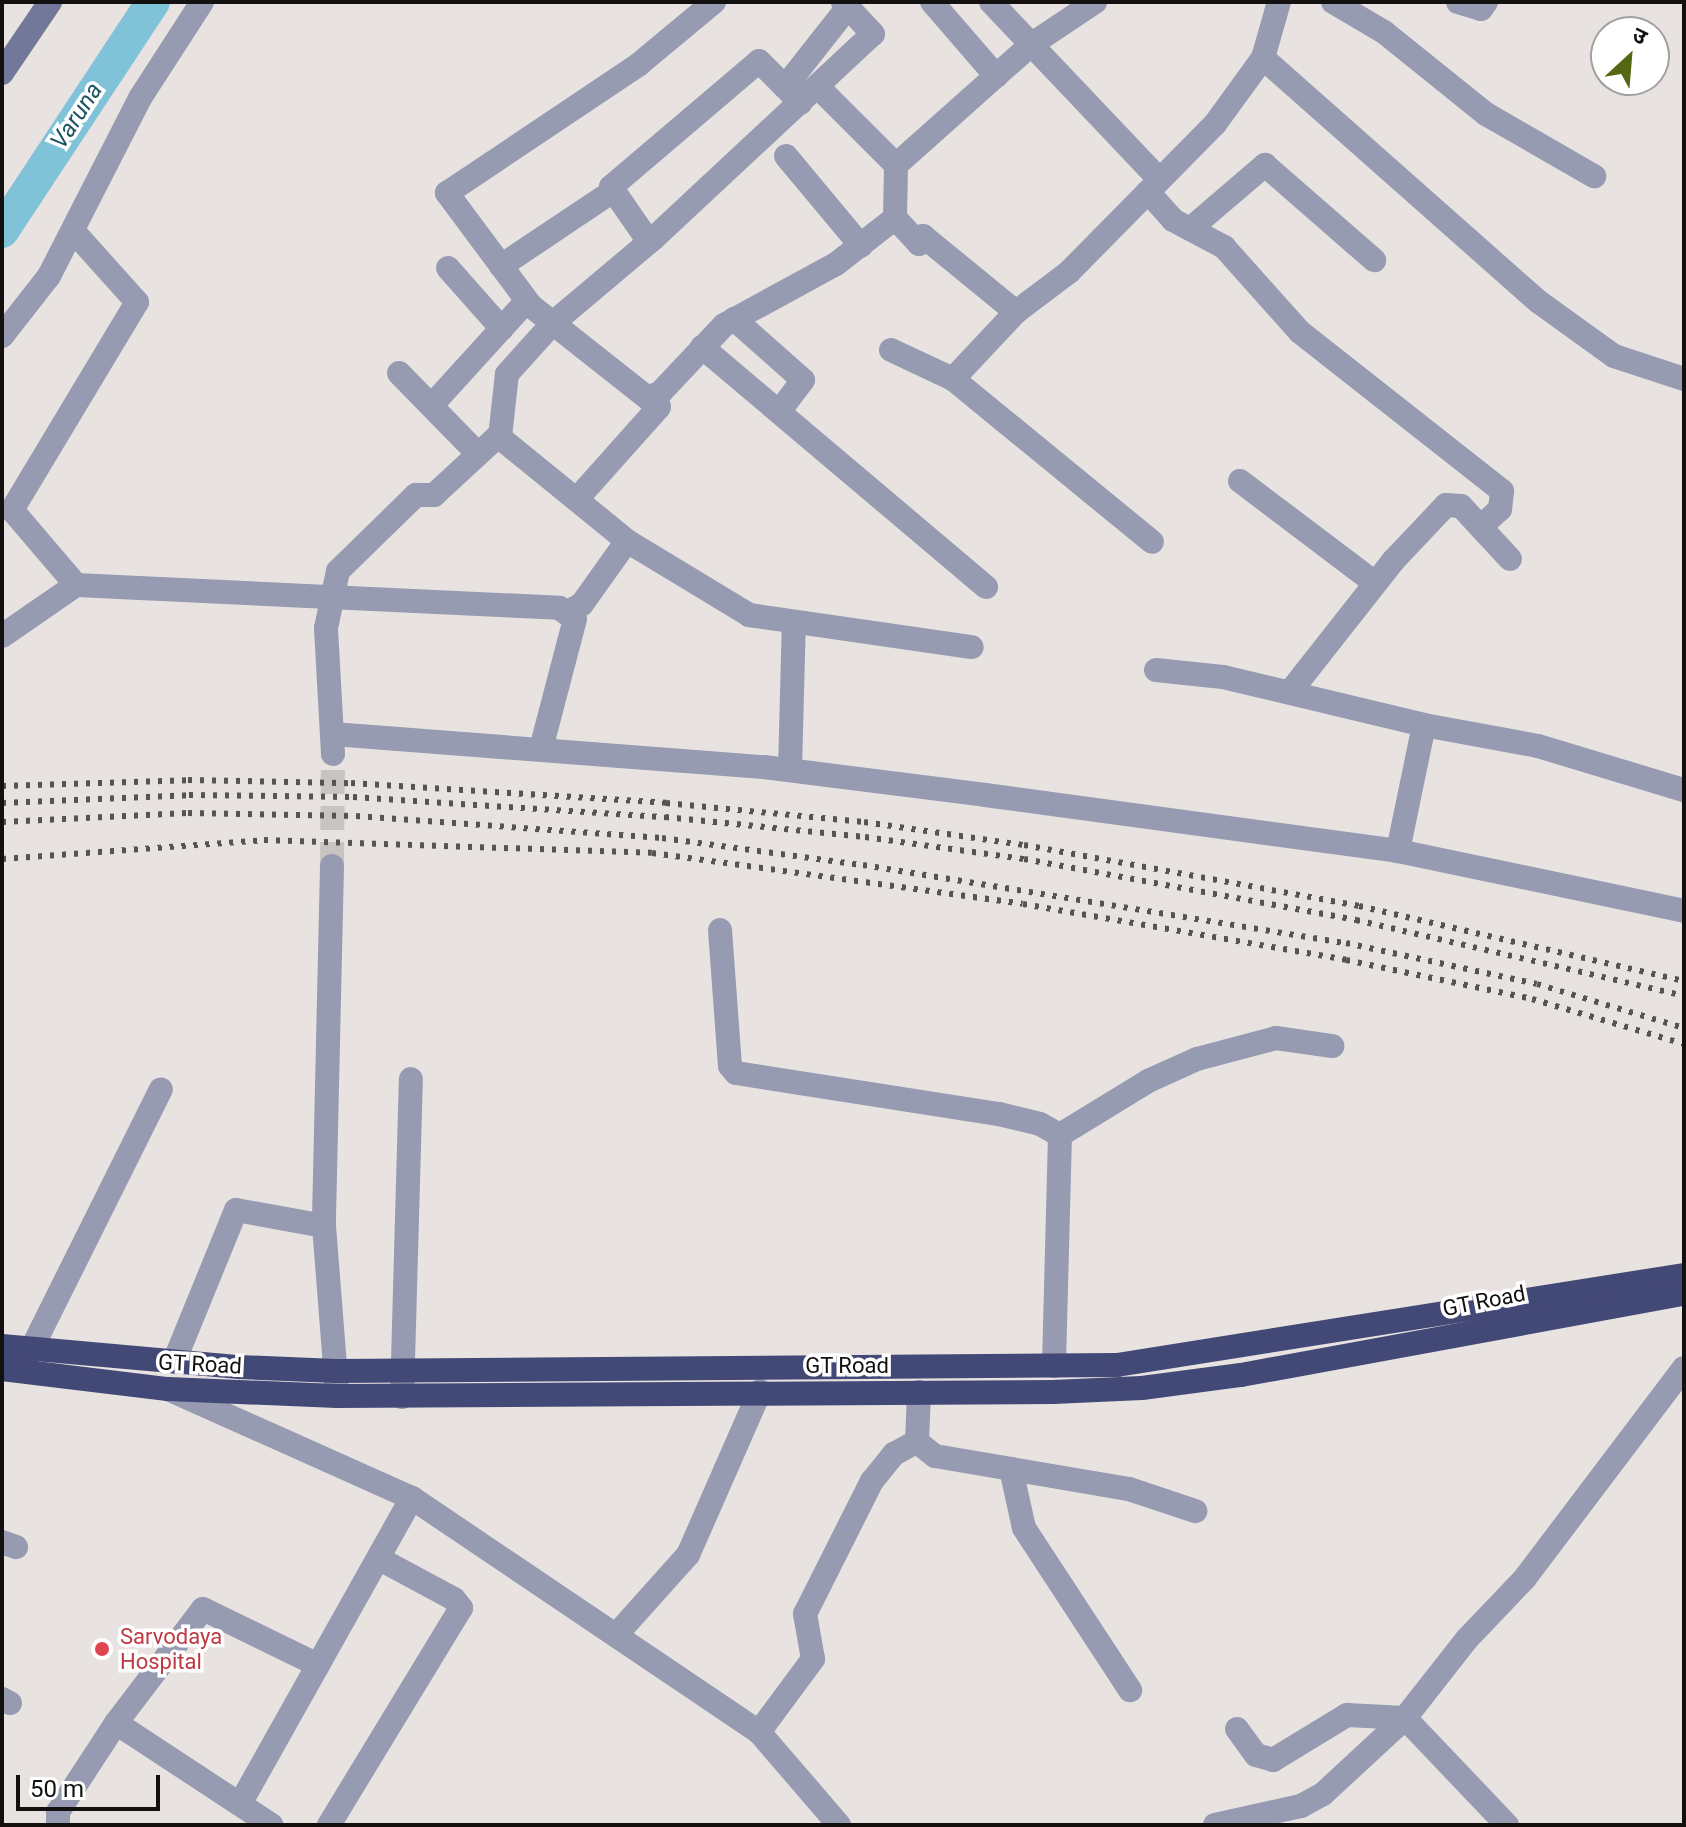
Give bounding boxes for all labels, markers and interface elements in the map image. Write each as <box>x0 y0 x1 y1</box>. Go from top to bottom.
north arrow <box>1590 16 1670 96</box>
text: उ <box>1629 22 1651 50</box>
water label: Varuna <box>45 77 109 155</box>
street label: GT Road <box>1440 1280 1528 1322</box>
street label: GT Road <box>157 1349 243 1379</box>
street label: GT Road <box>805 1353 889 1379</box>
place label: Sarvodaya Hospital <box>120 1623 222 1674</box>
marker: Sarvodaya Hospital <box>91 1638 113 1660</box>
scale bar <box>20 1759 164 1809</box>
text: 50 m <box>30 1775 84 1803</box>

